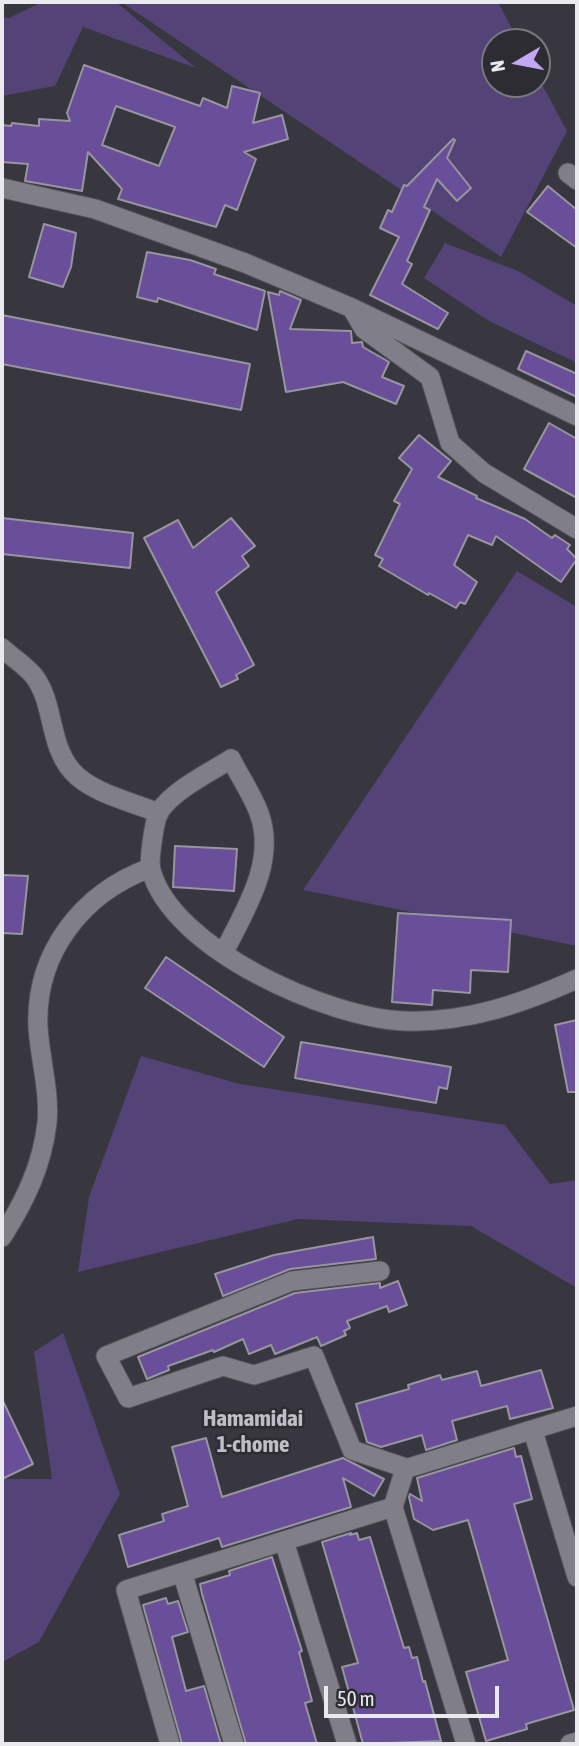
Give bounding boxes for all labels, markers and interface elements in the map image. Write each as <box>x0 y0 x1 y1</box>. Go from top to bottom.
north arrow <box>481 28 551 98</box>
text: N <box>485 59 509 74</box>
district label: Hamamidai 1-chome <box>203 1405 303 1459</box>
scale bar <box>327 1672 502 1716</box>
text: 50 m <box>337 1686 375 1710</box>

